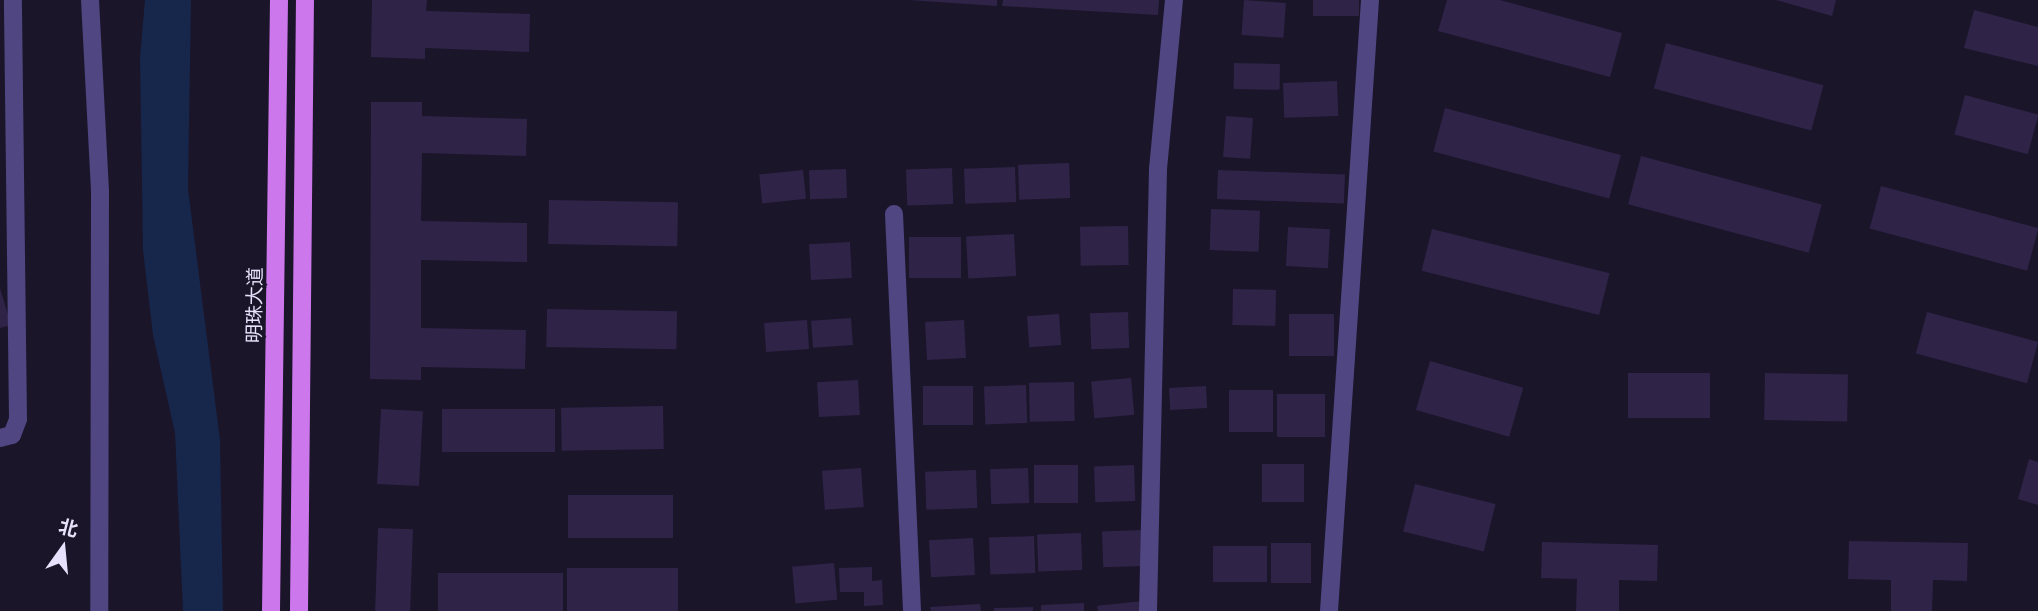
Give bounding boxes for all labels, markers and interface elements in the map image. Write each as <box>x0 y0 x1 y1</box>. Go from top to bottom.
street label: 明珠大道 <box>242 267 266 343</box>
north arrow <box>28 513 98 583</box>
text: 北 <box>56 514 81 541</box>

